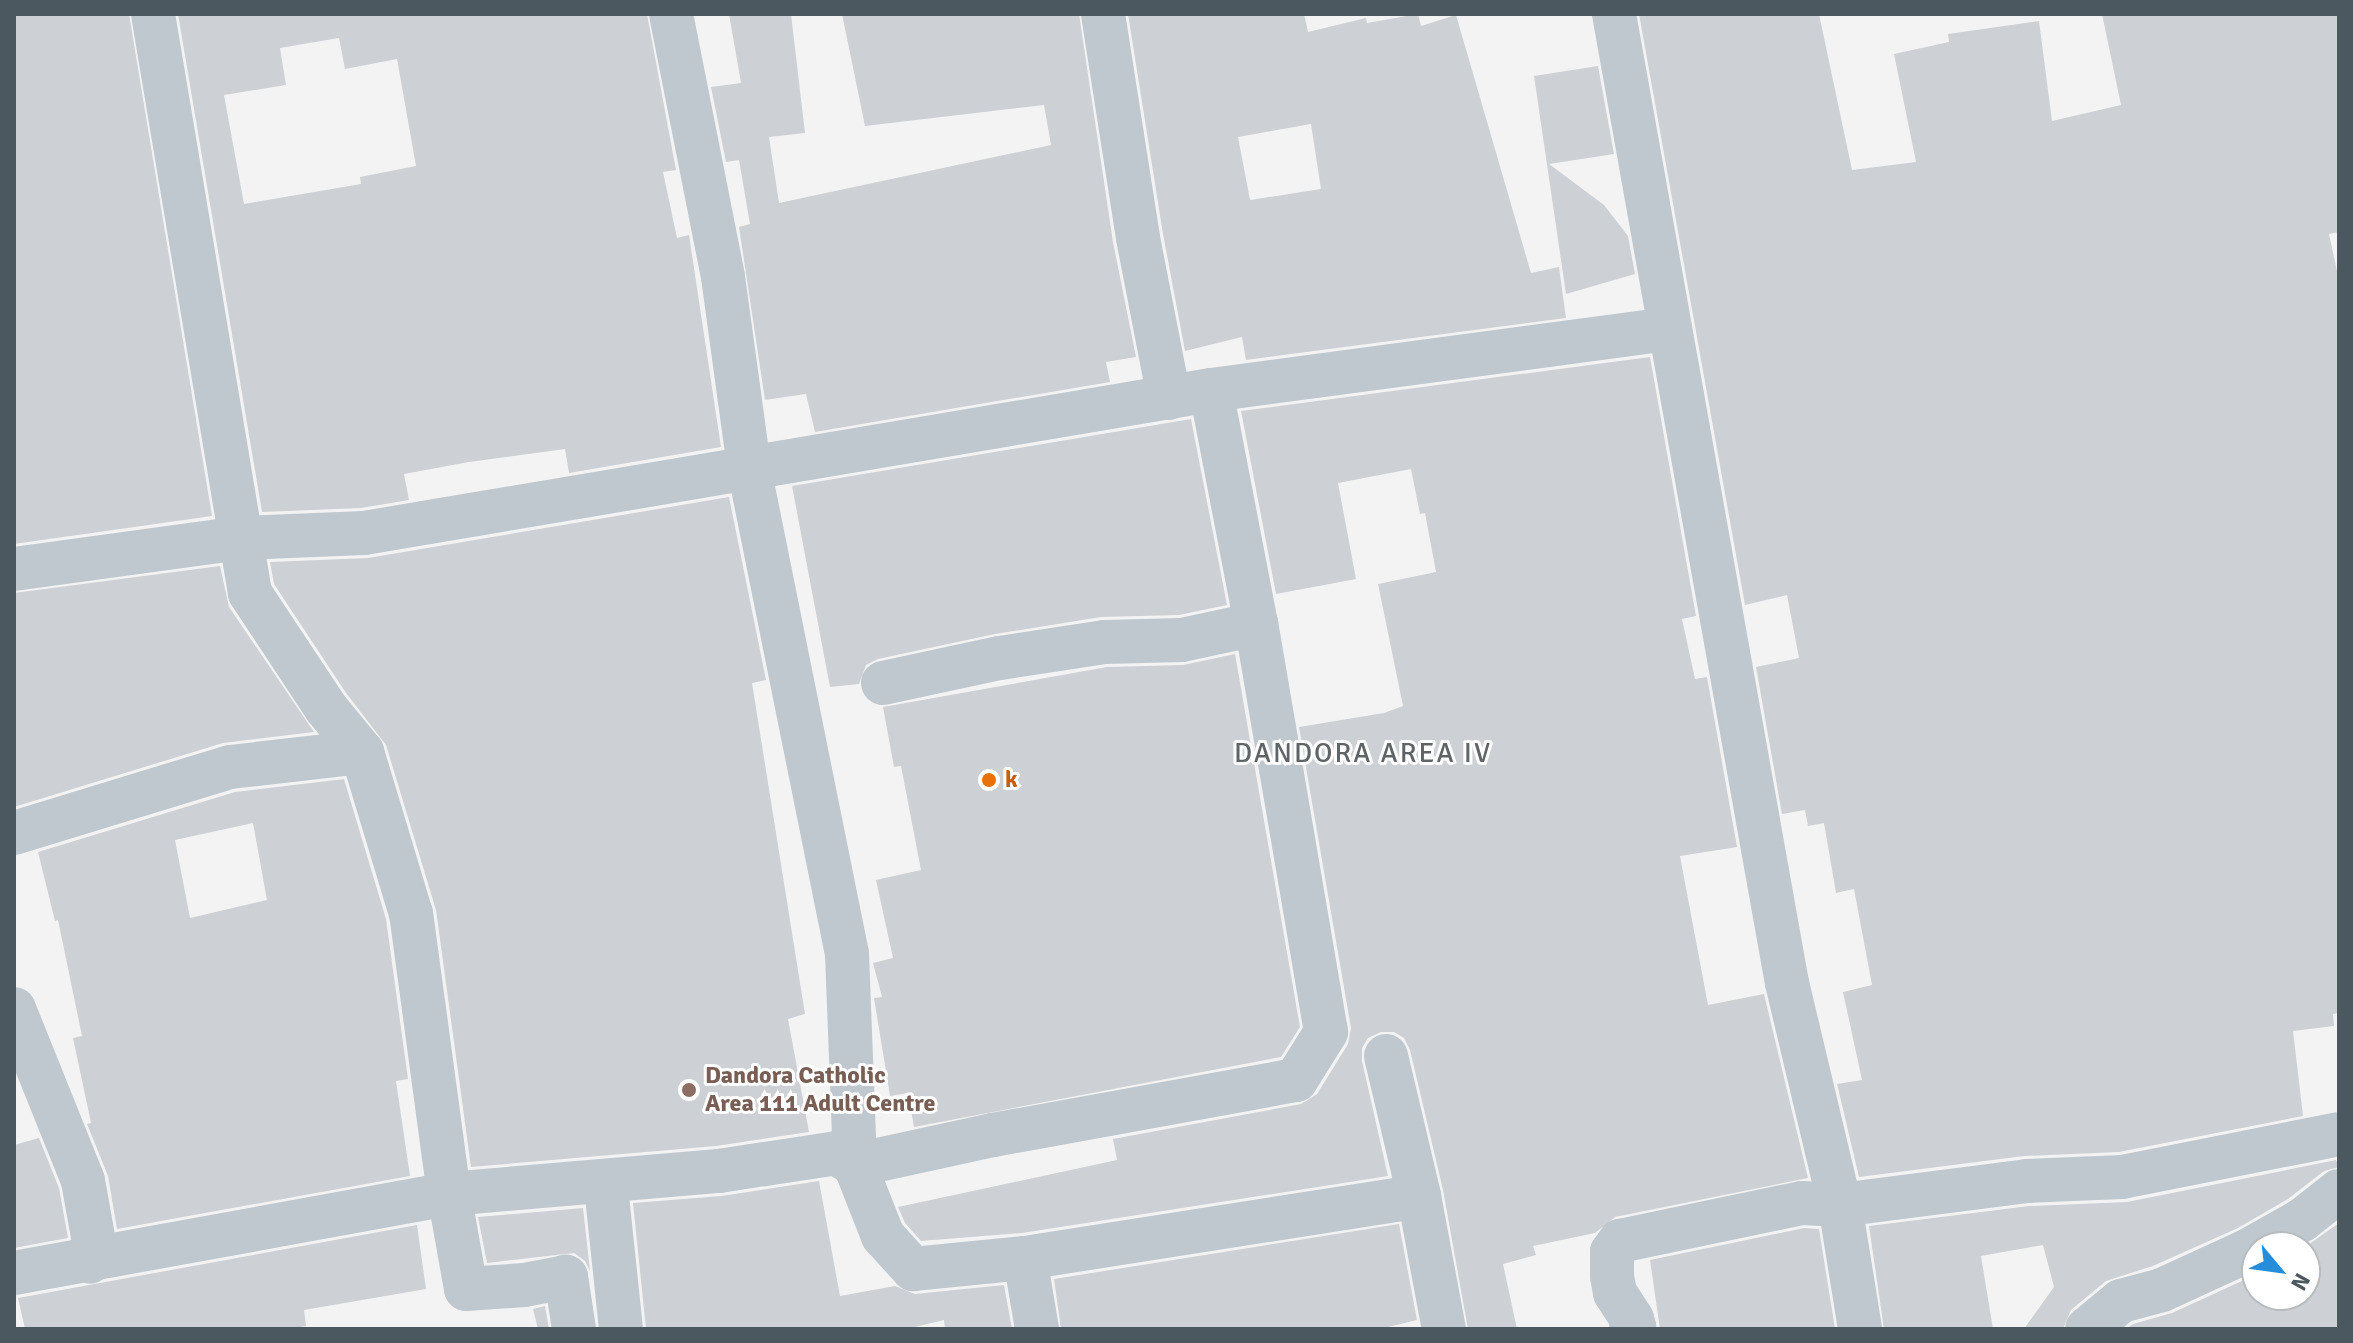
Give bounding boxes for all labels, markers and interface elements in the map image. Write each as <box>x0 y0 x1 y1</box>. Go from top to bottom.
district label: DANDORA AREA IV <box>1234 736 1492 770</box>
place label: k <box>1005 766 1018 794</box>
marker: k <box>980 771 998 789</box>
place label: Dandora Catholic Area 111 Adult Centre <box>705 1062 935 1118</box>
marker: Dandora Catholic Area 111 Adult Centre <box>680 1081 698 1099</box>
north arrow <box>2241 1231 2321 1311</box>
text: N <box>2285 1269 2316 1295</box>

